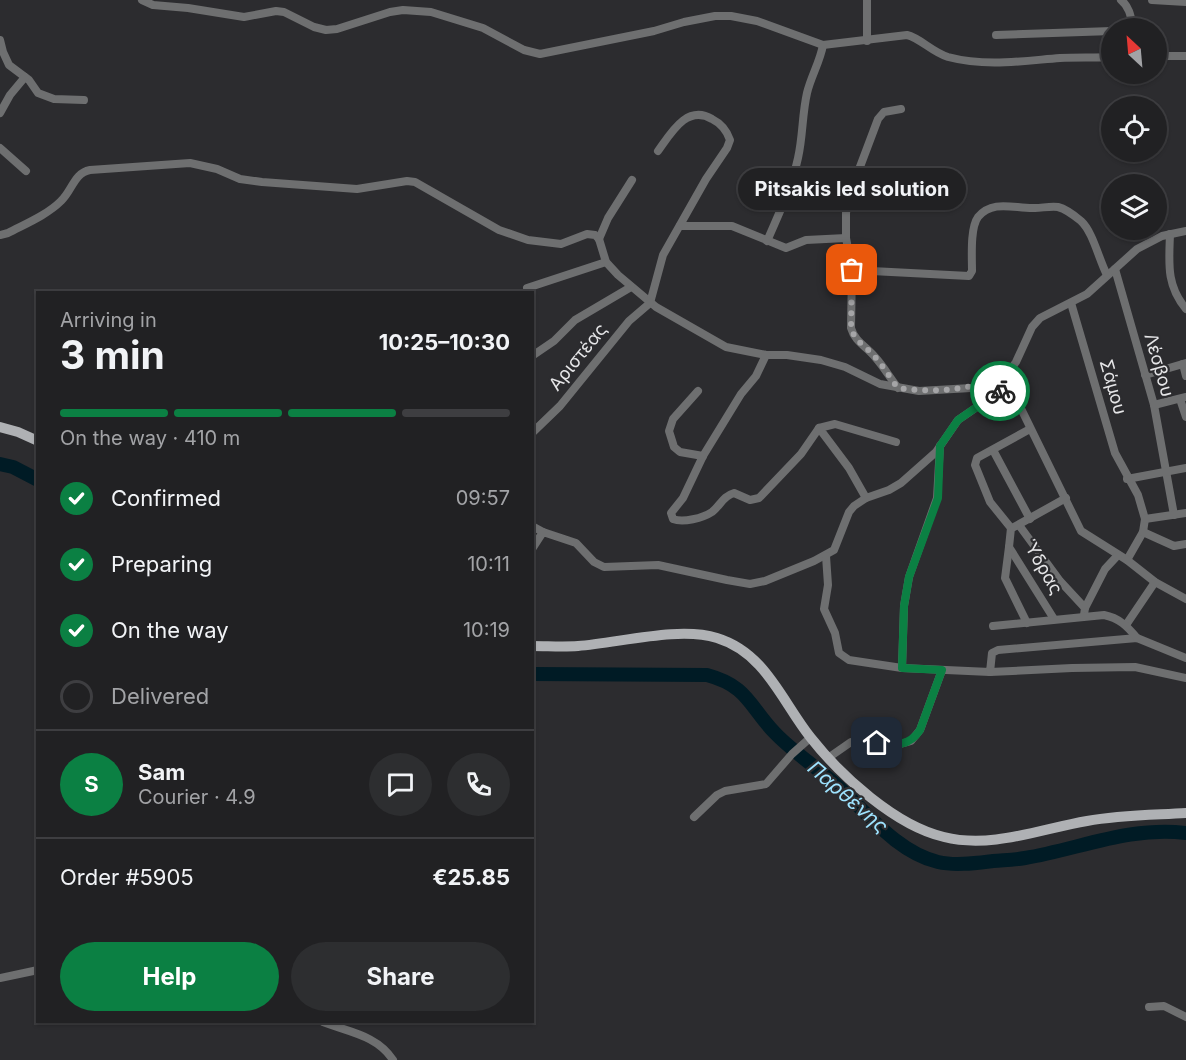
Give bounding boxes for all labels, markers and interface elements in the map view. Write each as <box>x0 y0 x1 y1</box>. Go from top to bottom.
north arrow <box>1101 18 1167 84</box>
map controls <box>1101 18 1167 240</box>
button: locate <box>1101 96 1167 162</box>
callout: Pitsakis led solution <box>738 168 966 210</box>
button: layers <box>1101 174 1167 240</box>
text: Pitsakis led solution <box>755 177 949 201</box>
pin <box>826 244 877 295</box>
icon: bag <box>835 253 868 286</box>
text: Arriving in <box>60 308 157 332</box>
street label: Αριστέας <box>544 319 611 394</box>
text: 10:25–10:30 <box>379 329 510 355</box>
text: 3 min <box>60 331 165 378</box>
street label: Λέσβου <box>1140 331 1179 399</box>
street label: Σάμου <box>1096 357 1131 417</box>
courier <box>970 361 1030 421</box>
icon: bike <box>984 375 1017 408</box>
text: On the way · 410 m <box>60 426 240 450</box>
icon: check <box>60 482 93 515</box>
text: Confirmed <box>111 485 221 511</box>
text: 09:57 <box>456 486 510 510</box>
street label: Ύδρας <box>1019 536 1067 598</box>
icon: check <box>60 548 93 581</box>
text: Preparing <box>111 551 212 577</box>
text: 10:11 <box>467 552 510 576</box>
icon: check <box>60 614 93 647</box>
text: On the way <box>111 617 229 643</box>
text: 10:19 <box>463 618 510 642</box>
text: Delivered <box>111 683 209 709</box>
pin <box>851 717 902 768</box>
icon: home <box>860 726 893 759</box>
button: chat <box>369 753 432 816</box>
button: phone <box>447 753 510 816</box>
water label: Παρθένης <box>803 756 893 838</box>
text: Sam <box>138 759 185 785</box>
text: S <box>84 771 99 797</box>
text: Courier · 4.9 <box>138 785 256 809</box>
text: Order #5905 <box>60 864 194 890</box>
text: €25.85 <box>432 864 510 890</box>
button: Help <box>60 942 279 1011</box>
button: Share <box>291 942 510 1011</box>

